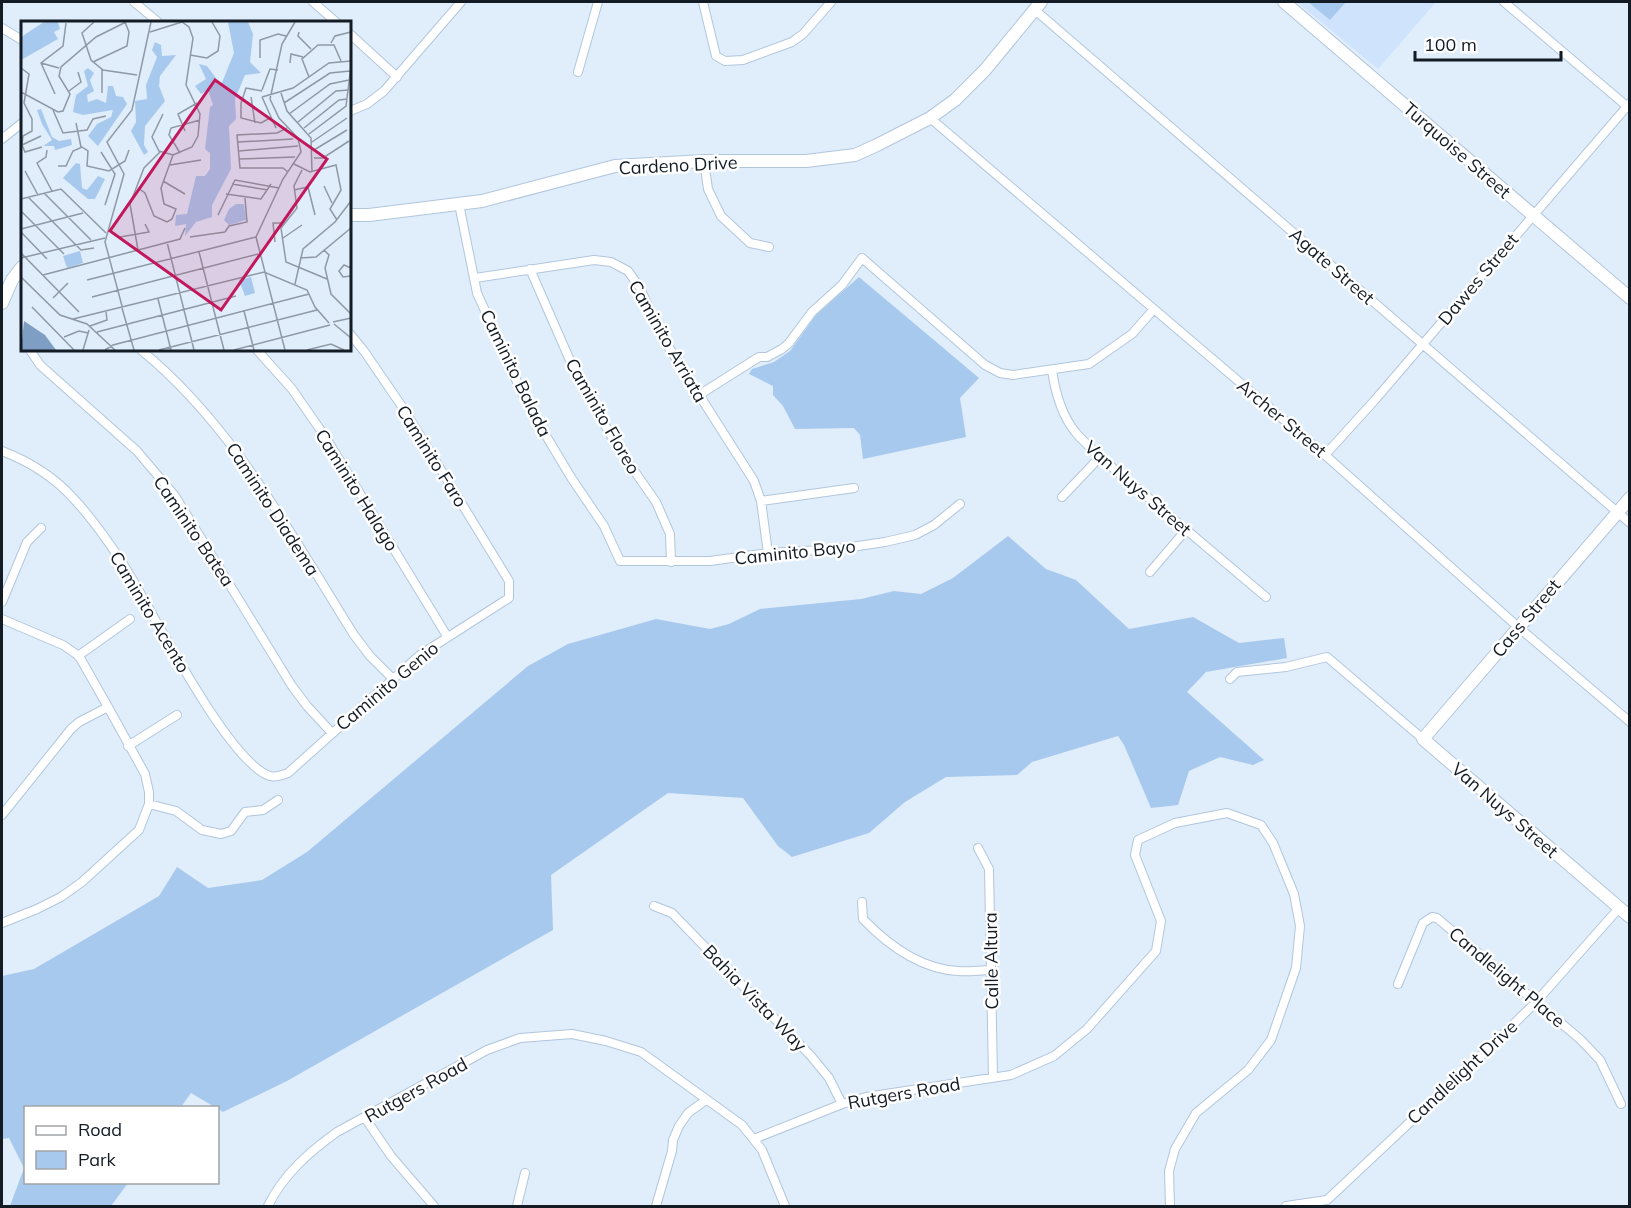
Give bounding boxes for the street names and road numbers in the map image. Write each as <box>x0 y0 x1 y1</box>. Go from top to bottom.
street label: Turquoise Street <box>1398 97 1516 203</box>
street label: Cardeno Drive <box>618 150 738 180</box>
street label: Agate Street <box>1285 223 1379 309</box>
street label: Dawes Street <box>1433 228 1523 330</box>
street label: Caminito Arriata <box>624 276 712 406</box>
street label: Caminito Balada <box>475 306 557 440</box>
street label: Caminito Floreo <box>561 354 645 478</box>
street label: Archer Street <box>1233 374 1331 462</box>
street label: Caminito Faro <box>391 401 473 511</box>
street label: Caminito Halago <box>310 425 404 555</box>
street label: Van Nuys Street <box>1080 435 1196 541</box>
street label: Caminito Diadema <box>221 438 325 580</box>
street label: Caminito Batea <box>148 471 240 591</box>
street label: Caminito Bayo <box>733 534 857 570</box>
street label: Caminito Acento <box>105 547 195 677</box>
street label: Cass Street <box>1487 574 1565 662</box>
street label: Caminito Genio <box>331 636 443 736</box>
street label: Van Nuys Street <box>1447 757 1563 863</box>
street label: Calle Altura <box>979 912 1003 1010</box>
street label: Candlelight Place <box>1444 922 1570 1032</box>
street label: Bahia Vista Way <box>698 940 812 1057</box>
street label: Candlelight Drive <box>1402 1015 1522 1129</box>
street label: Rutgers Road <box>361 1052 471 1128</box>
street label: Rutgers Road <box>846 1072 962 1114</box>

